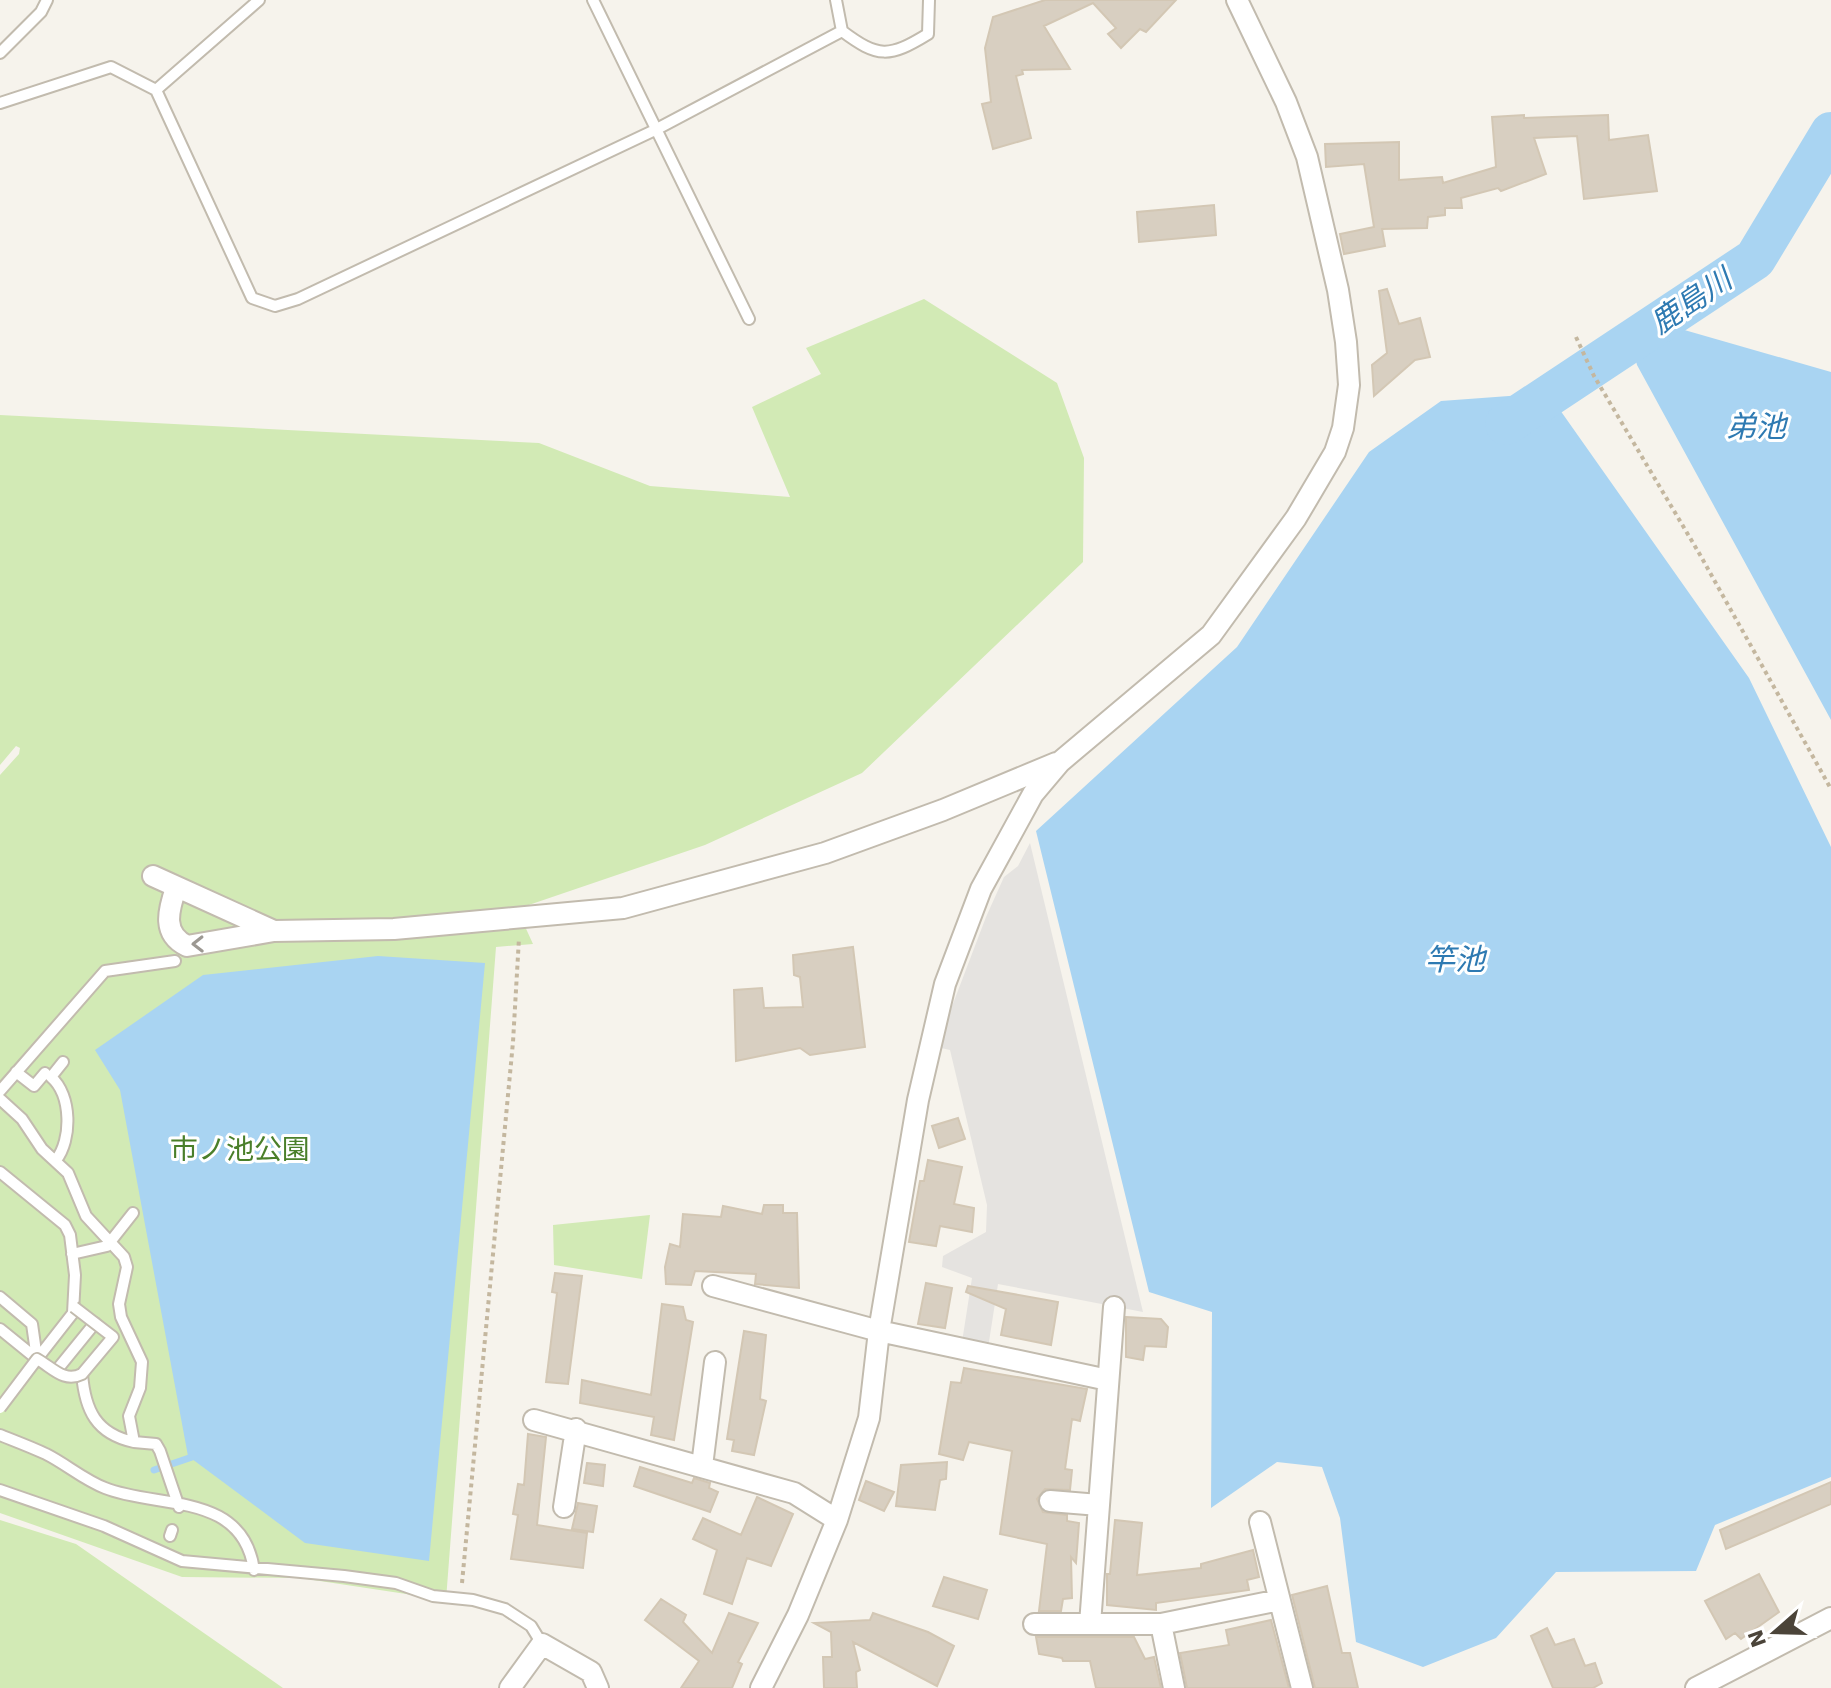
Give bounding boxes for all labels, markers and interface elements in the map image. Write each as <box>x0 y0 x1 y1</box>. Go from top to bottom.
water label: 鹿島川 <box>1644 260 1741 341</box>
water label: 弟池 <box>1726 409 1789 444</box>
one-way arrow <box>191 935 203 952</box>
water label: 竿池 <box>1425 942 1488 977</box>
park label: 市ノ池公園 <box>170 1133 310 1166</box>
north arrow <box>1735 1592 1815 1672</box>
text: N <box>1742 1627 1771 1651</box>

